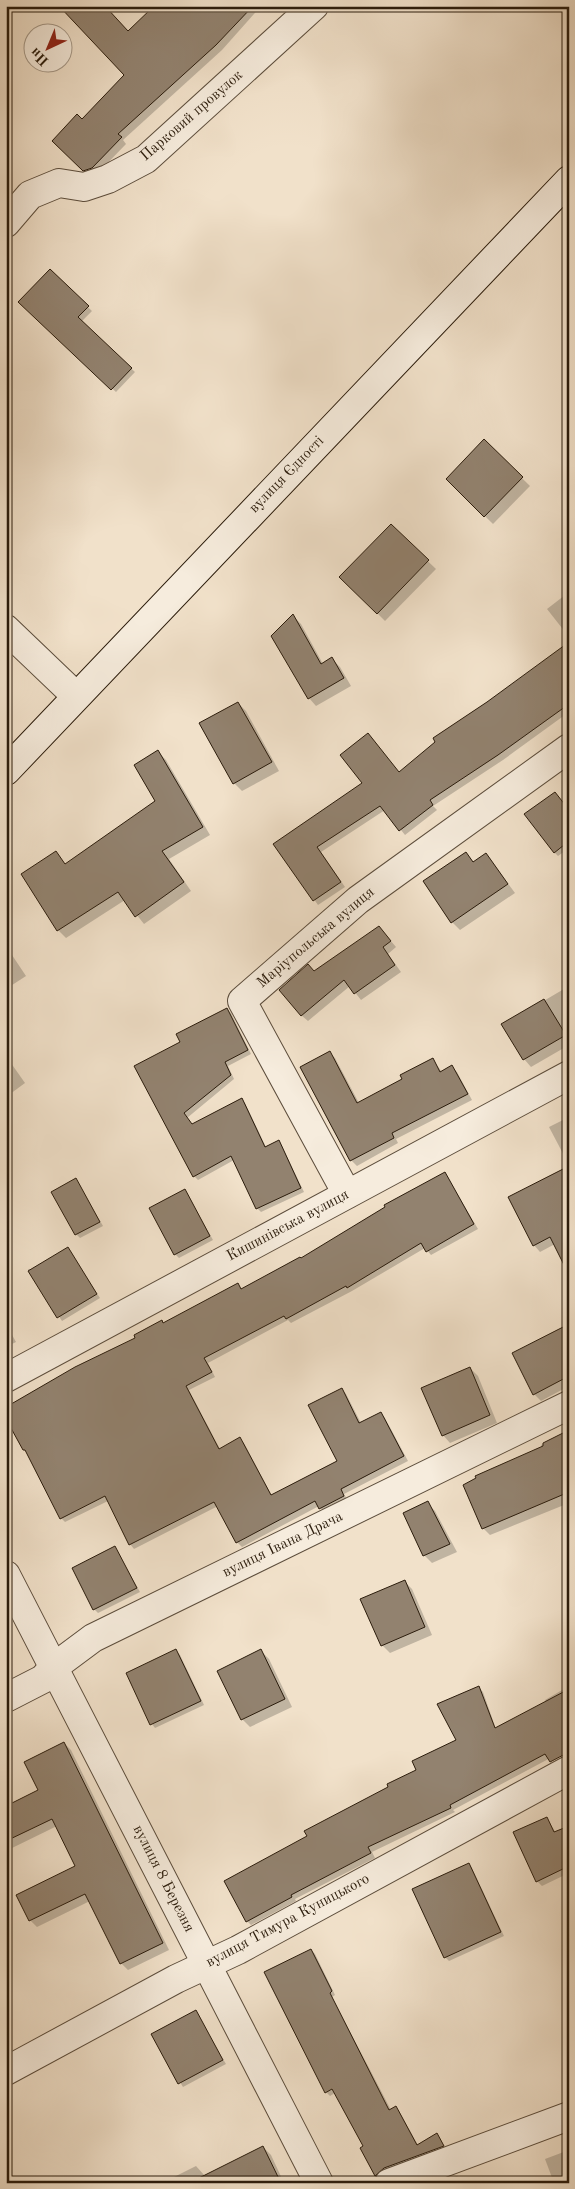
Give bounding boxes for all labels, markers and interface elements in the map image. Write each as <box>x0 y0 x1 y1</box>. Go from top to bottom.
north arrow <box>22 22 72 72</box>
text: Пн <box>28 45 51 68</box>
street label: Парковий провулок <box>138 67 246 164</box>
street label: вулиця Єдності <box>247 434 327 516</box>
street label: Маріупольська вулиця <box>255 885 378 991</box>
street label: Кишинівська вулиця <box>225 1187 352 1265</box>
street label: вулиця Івана Драча <box>221 1509 346 1581</box>
street label: вулиця 8 Березня <box>130 1823 197 1935</box>
street label: вулиця Тимура Куницького <box>204 1871 372 1971</box>

